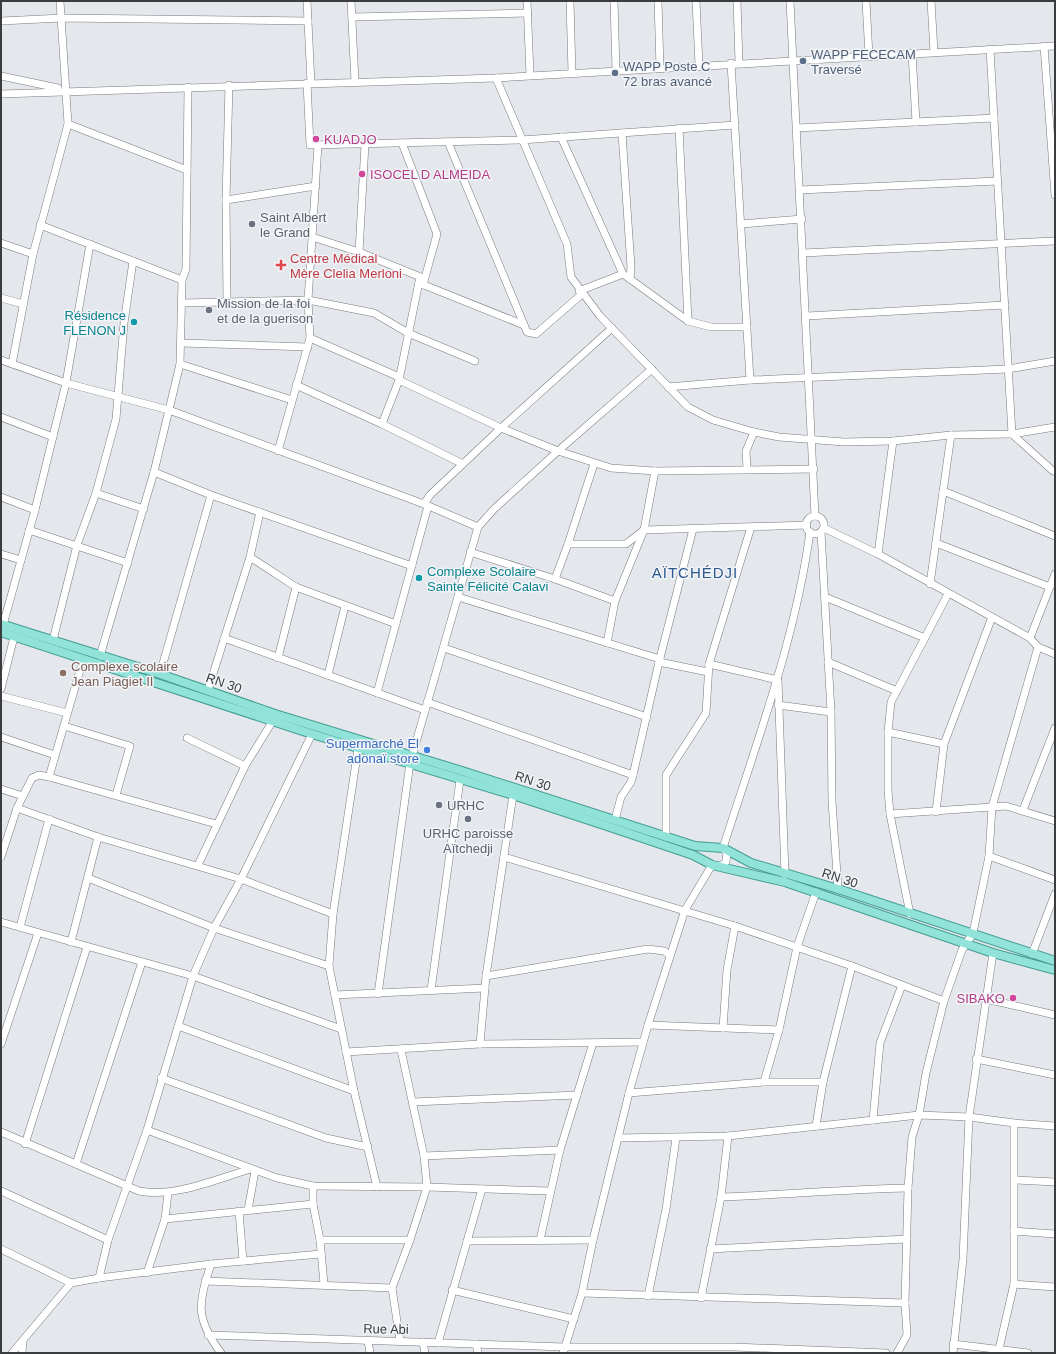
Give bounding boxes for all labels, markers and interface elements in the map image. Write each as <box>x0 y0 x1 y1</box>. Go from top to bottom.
place label: WAPP FECECAM Traversé <box>811 47 916 77</box>
marker: WAPP FECECAM Traversé <box>798 56 808 66</box>
place label: WAPP Poste C 72 bras avancé <box>623 59 712 89</box>
marker: WAPP Poste C 72 bras avancé <box>610 68 620 78</box>
place label: KUADJO <box>324 132 377 147</box>
marker: KUADJO <box>311 134 321 144</box>
place label: ISOCEL D ALMEIDA <box>370 167 490 182</box>
marker: ISOCEL D ALMEIDA <box>357 169 367 179</box>
place label: Saint Albert le Grand <box>260 210 327 240</box>
marker: Saint Albert le Grand <box>247 219 257 229</box>
place label: Centre Médical Mère Clelia Merloni <box>290 251 402 281</box>
marker: Centre Médical Mère Clelia Merloni <box>275 259 287 271</box>
place label: Mission de la foi et de la guerison <box>217 296 313 326</box>
marker: Mission de la foi et de la guerison <box>204 305 214 315</box>
place label: Résidence FLENON J <box>63 308 126 338</box>
marker: Résidence FLENON J <box>129 317 139 327</box>
place label: Complexe Scolaire Sainte Félicité Calavi <box>427 564 548 594</box>
district label: AÏTCHÉDJI <box>652 564 738 581</box>
marker: Complexe Scolaire Sainte Félicité Calavi <box>414 573 424 583</box>
place label: Complexe scolaire Jean Piagiet II <box>71 659 178 689</box>
marker: Complexe scolaire Jean Piagiet II <box>58 668 68 678</box>
street label: RN 30 <box>204 670 244 696</box>
place label: Supermarché El adonaï store <box>326 736 419 766</box>
marker: Supermarché El adonaï store <box>422 745 432 755</box>
street label: RN 30 <box>513 768 553 794</box>
place label: URHC <box>447 798 485 813</box>
marker: URHC <box>434 800 444 810</box>
marker: URHC paroisse Aïtchedji <box>463 814 473 824</box>
place label: URHC paroisse Aïtchedji <box>423 826 513 856</box>
street label: RN 30 <box>820 865 860 891</box>
place label: SIBAKO <box>957 991 1005 1006</box>
marker: SIBAKO <box>1008 993 1018 1003</box>
street label: Rue Abi <box>363 1321 409 1337</box>

